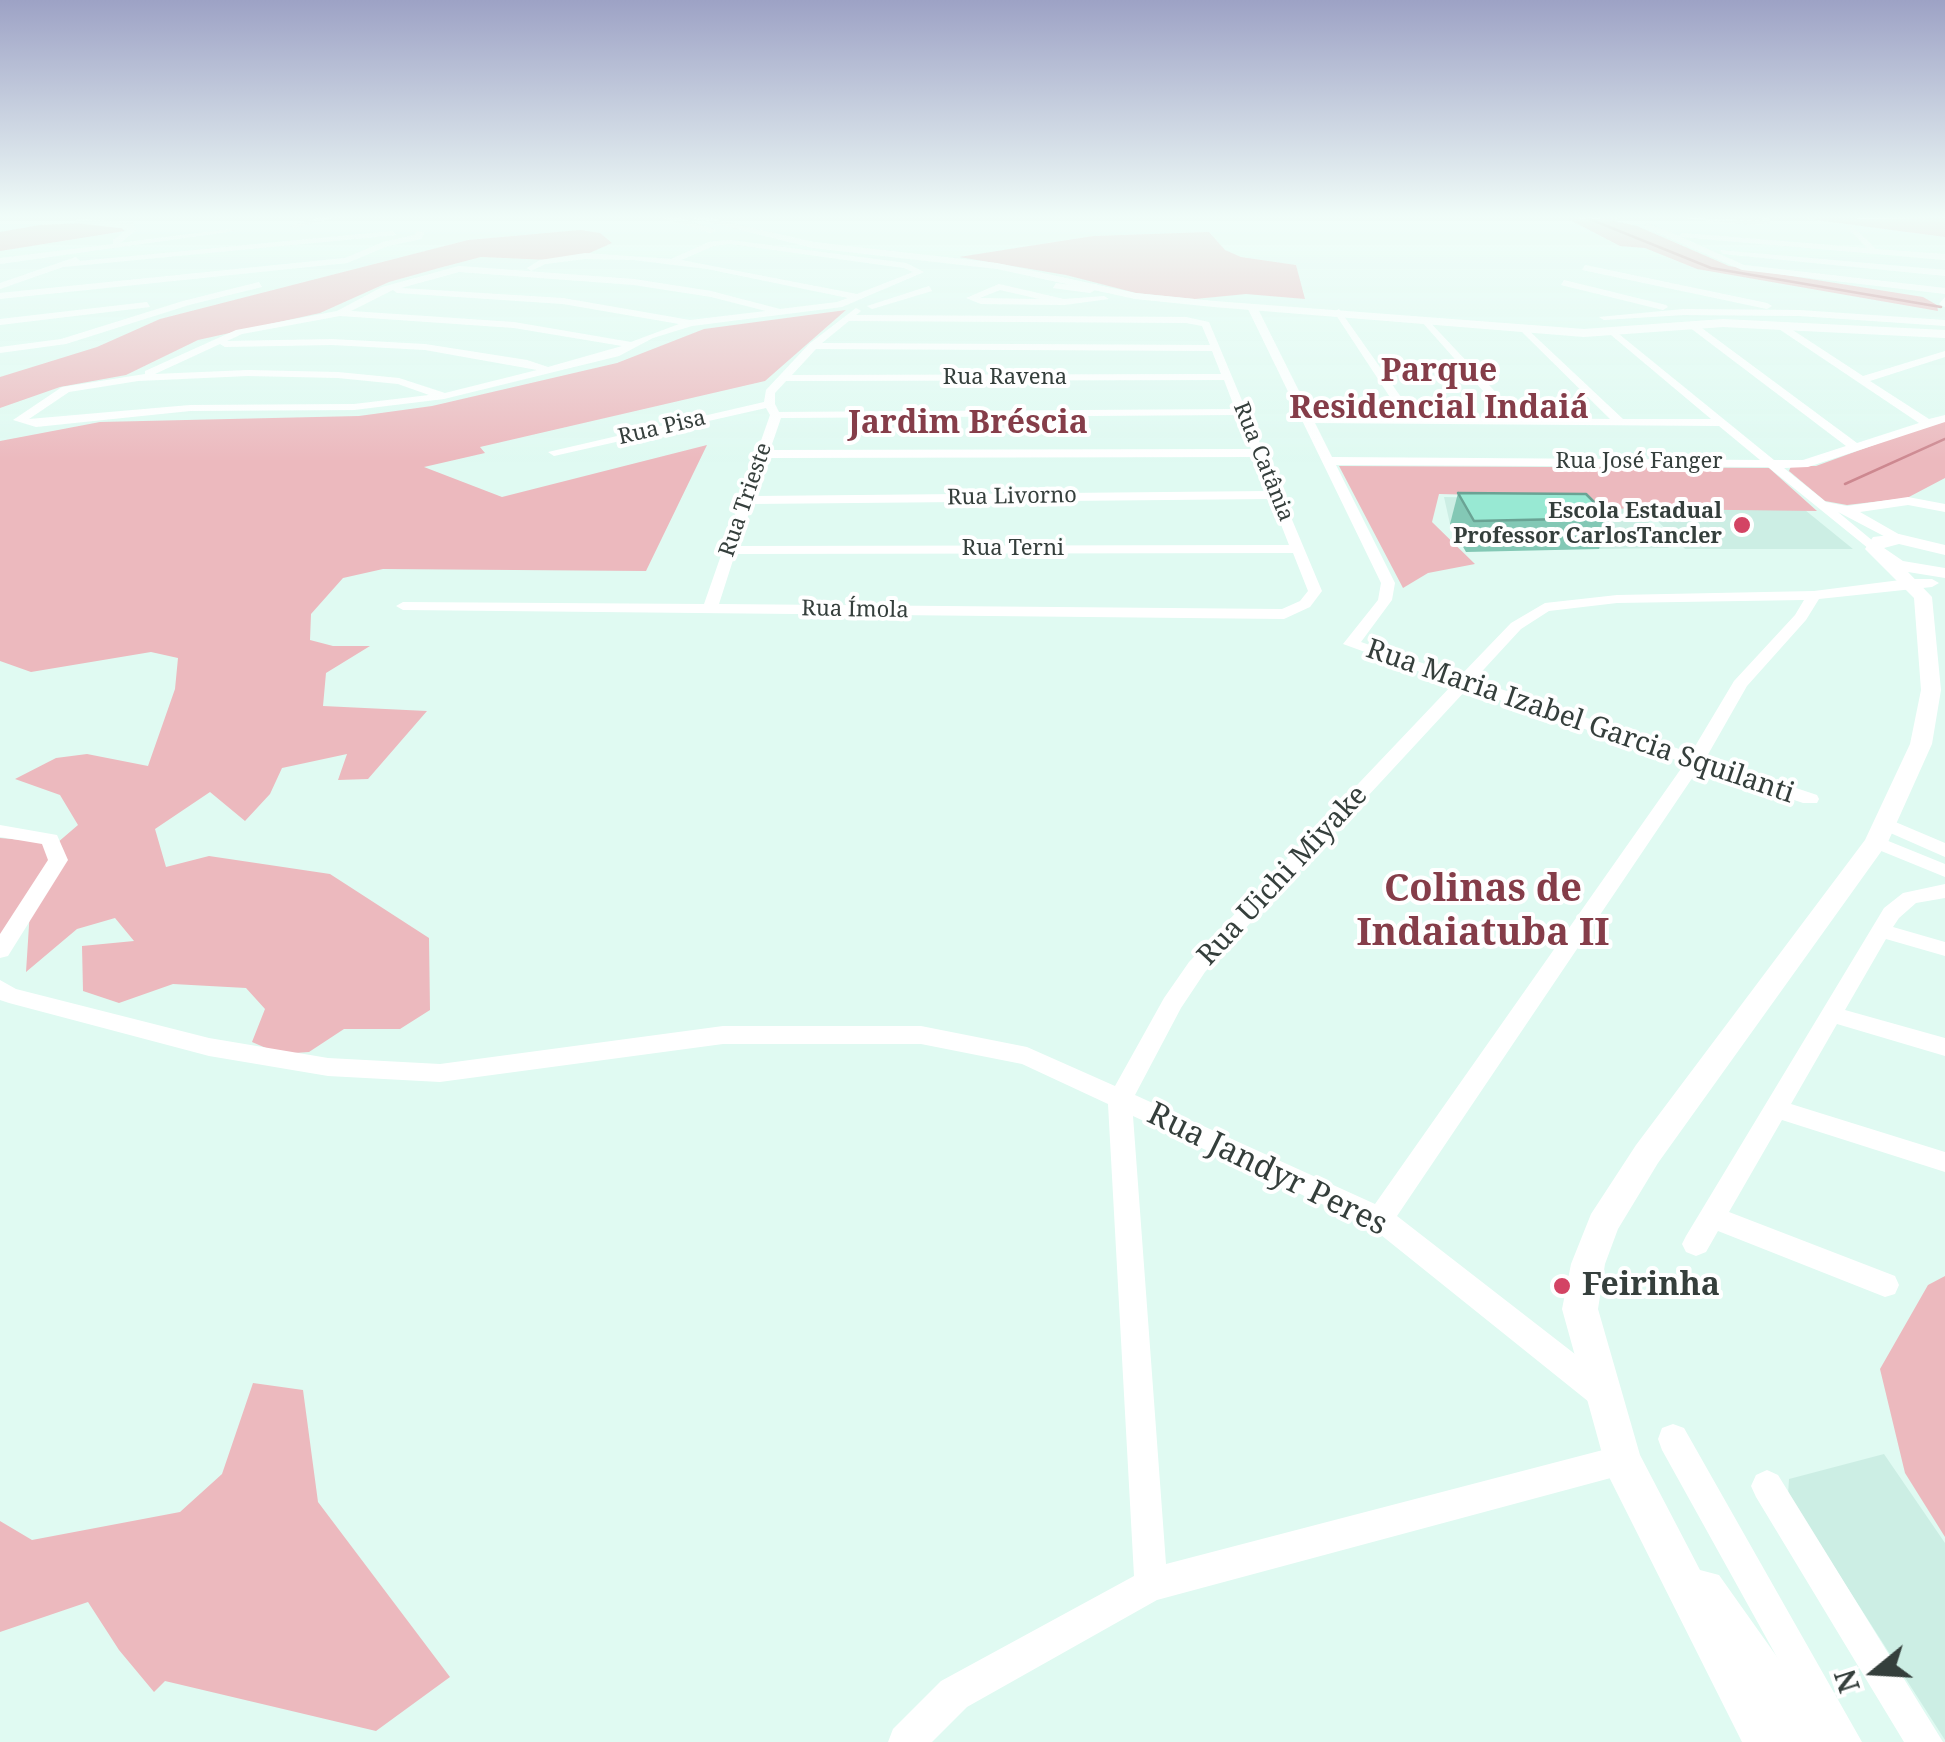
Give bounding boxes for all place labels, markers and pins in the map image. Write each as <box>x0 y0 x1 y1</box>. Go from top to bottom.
place label: Escola Estadual Professor CarlosTancler <box>1453 499 1722 550</box>
marker: Escola Estadual Professor CarlosTancler <box>1731 514 1753 536</box>
place label: Feirinha <box>1582 1267 1720 1305</box>
marker: Feirinha <box>1551 1275 1573 1297</box>

